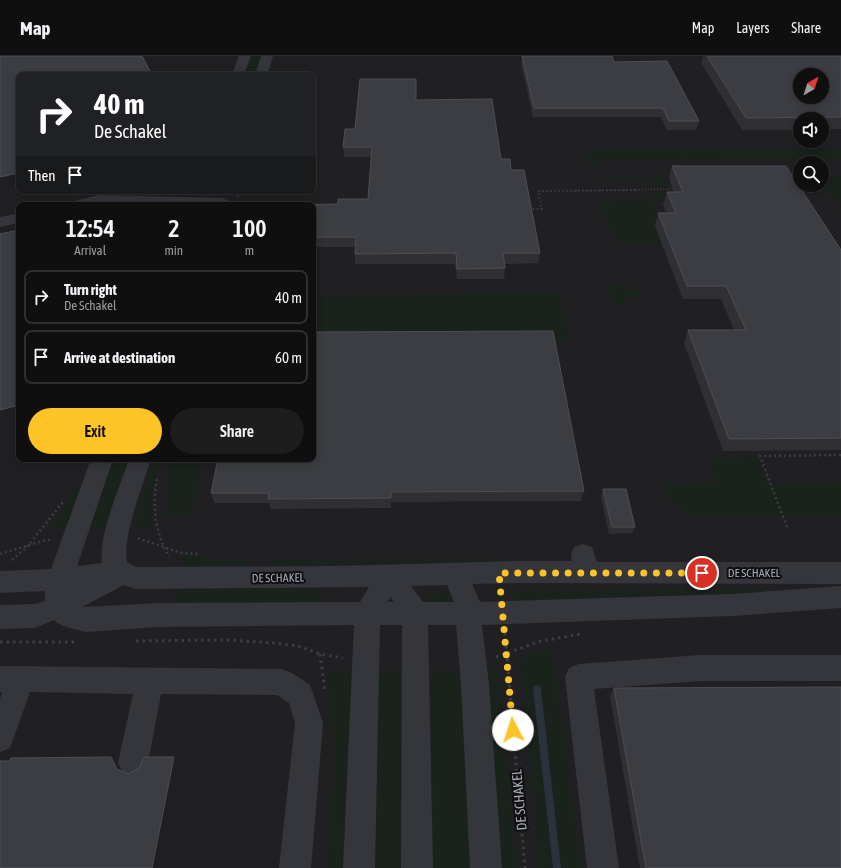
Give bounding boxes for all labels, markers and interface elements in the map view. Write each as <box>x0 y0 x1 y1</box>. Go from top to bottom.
text: Map <box>20 17 51 39</box>
text: Map <box>692 20 714 36</box>
text: Layers <box>736 20 769 36</box>
text: Share <box>791 20 821 36</box>
north arrow <box>793 68 829 104</box>
map controls <box>793 68 829 192</box>
icon: right <box>28 88 80 140</box>
text: 40 m <box>94 88 144 120</box>
button: sound <box>793 112 829 148</box>
text: De Schakel <box>94 121 167 142</box>
button: search <box>793 156 829 192</box>
icon: arrive <box>64 164 86 186</box>
text: Then <box>28 167 56 184</box>
text: 12:54 <box>66 215 115 242</box>
text: 2 <box>168 215 179 242</box>
text: 100 <box>233 215 266 242</box>
text: Arrival <box>74 243 106 258</box>
text: min <box>164 243 183 258</box>
text: m <box>245 243 254 258</box>
text: Turn right <box>64 281 117 298</box>
icon: right <box>30 286 52 308</box>
text: 40 m <box>275 289 302 306</box>
text: De Schakel <box>64 298 116 313</box>
icon: arrive <box>30 346 52 368</box>
text: Arrive at destination <box>64 349 175 366</box>
text: 60 m <box>275 349 302 366</box>
button: Exit <box>28 408 162 454</box>
button: Share <box>170 408 304 454</box>
pin <box>685 556 719 590</box>
icon: arrive <box>691 562 713 584</box>
street label: DE SCHAKEL <box>728 566 781 580</box>
street label: DE SCHAKEL <box>252 571 305 585</box>
position arrow <box>492 709 534 751</box>
street label: DE SCHAKEL <box>508 768 530 831</box>

